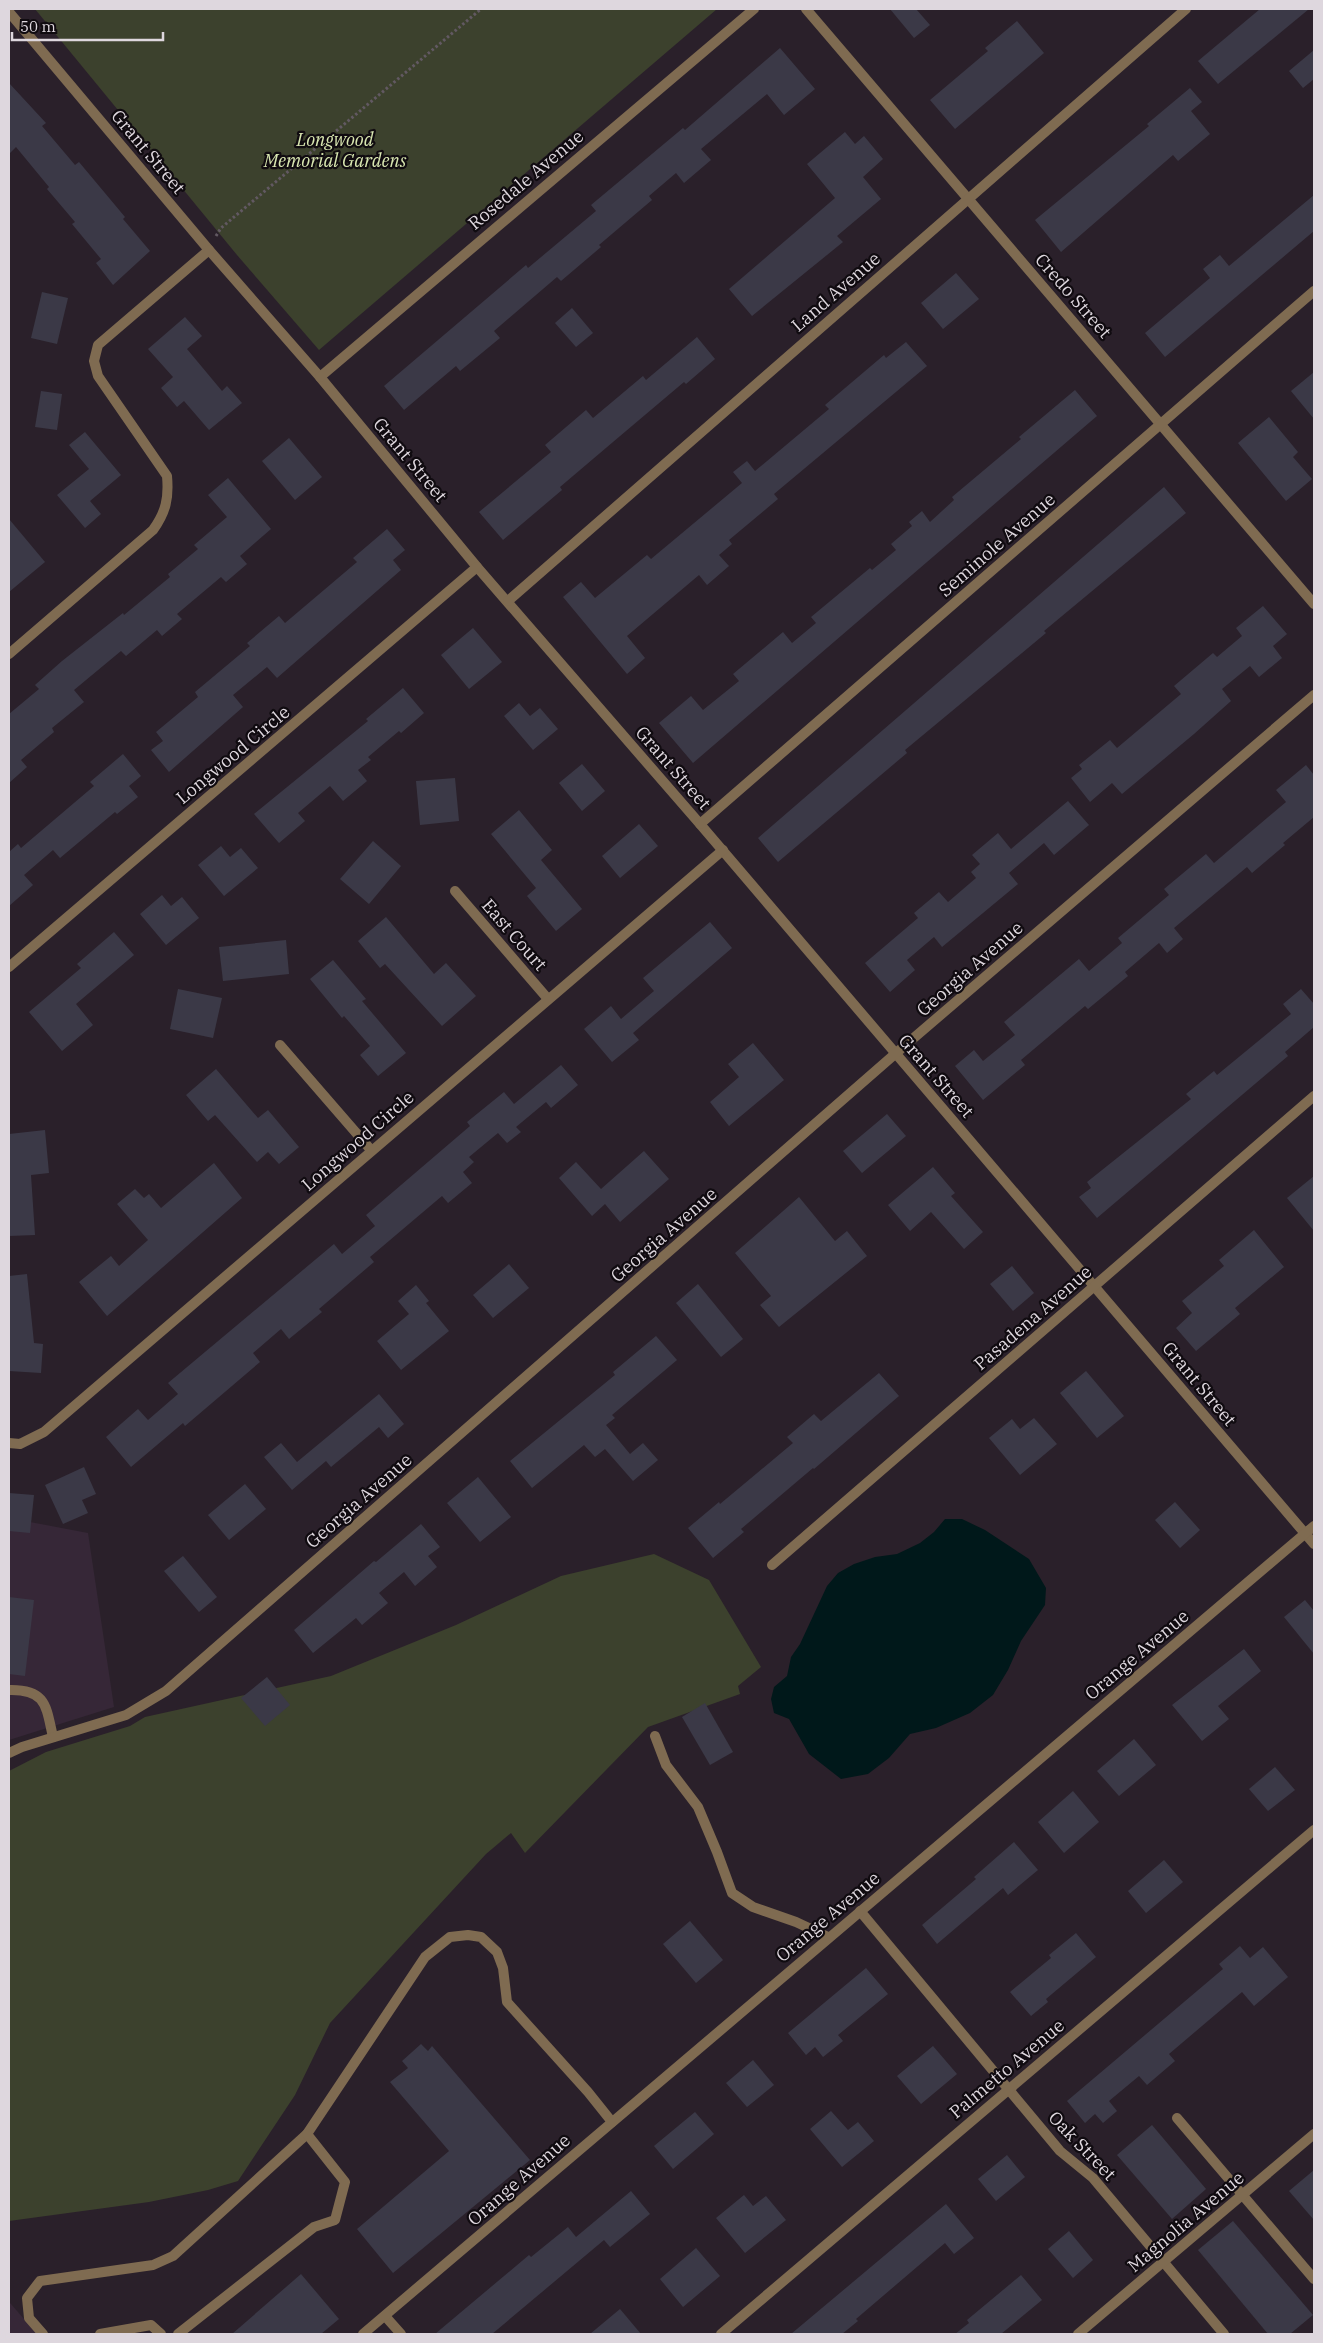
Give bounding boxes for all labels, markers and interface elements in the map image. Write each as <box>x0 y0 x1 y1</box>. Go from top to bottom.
scale bar <box>12 10 164 42</box>
text: 50 m <box>20 17 56 36</box>
street label: Grant Street <box>106 105 190 199</box>
street label: Rosedale Avenue <box>463 125 588 235</box>
park label: Longwood Memorial Gardens <box>263 128 407 172</box>
street label: Land Avenue <box>786 247 885 337</box>
street label: Credo Street <box>1030 248 1117 343</box>
street label: Grant Street <box>368 413 452 507</box>
street label: Seminole Avenue <box>934 488 1060 602</box>
street label: Longwood Circle <box>171 700 294 809</box>
street label: Grant Street <box>631 721 716 814</box>
street label: East Court <box>477 894 552 975</box>
street label: Georgia Avenue <box>912 916 1028 1021</box>
street label: Grant Street <box>894 1029 979 1122</box>
street label: Longwood Circle <box>297 1086 419 1196</box>
street label: Georgia Avenue <box>606 1182 722 1287</box>
street label: Pasadena Avenue <box>969 1260 1096 1375</box>
street label: Grant Street <box>1157 1337 1241 1431</box>
street label: Georgia Avenue <box>301 1448 417 1553</box>
street label: Orange Avenue <box>1080 1604 1193 1705</box>
street label: Orange Avenue <box>771 1866 884 1967</box>
street label: Palmetto Avenue <box>944 2014 1069 2123</box>
street label: Oak Street <box>1044 2106 1121 2185</box>
street label: Orange Avenue <box>462 2129 575 2231</box>
street label: Magnolia Avenue <box>1123 2166 1249 2277</box>

